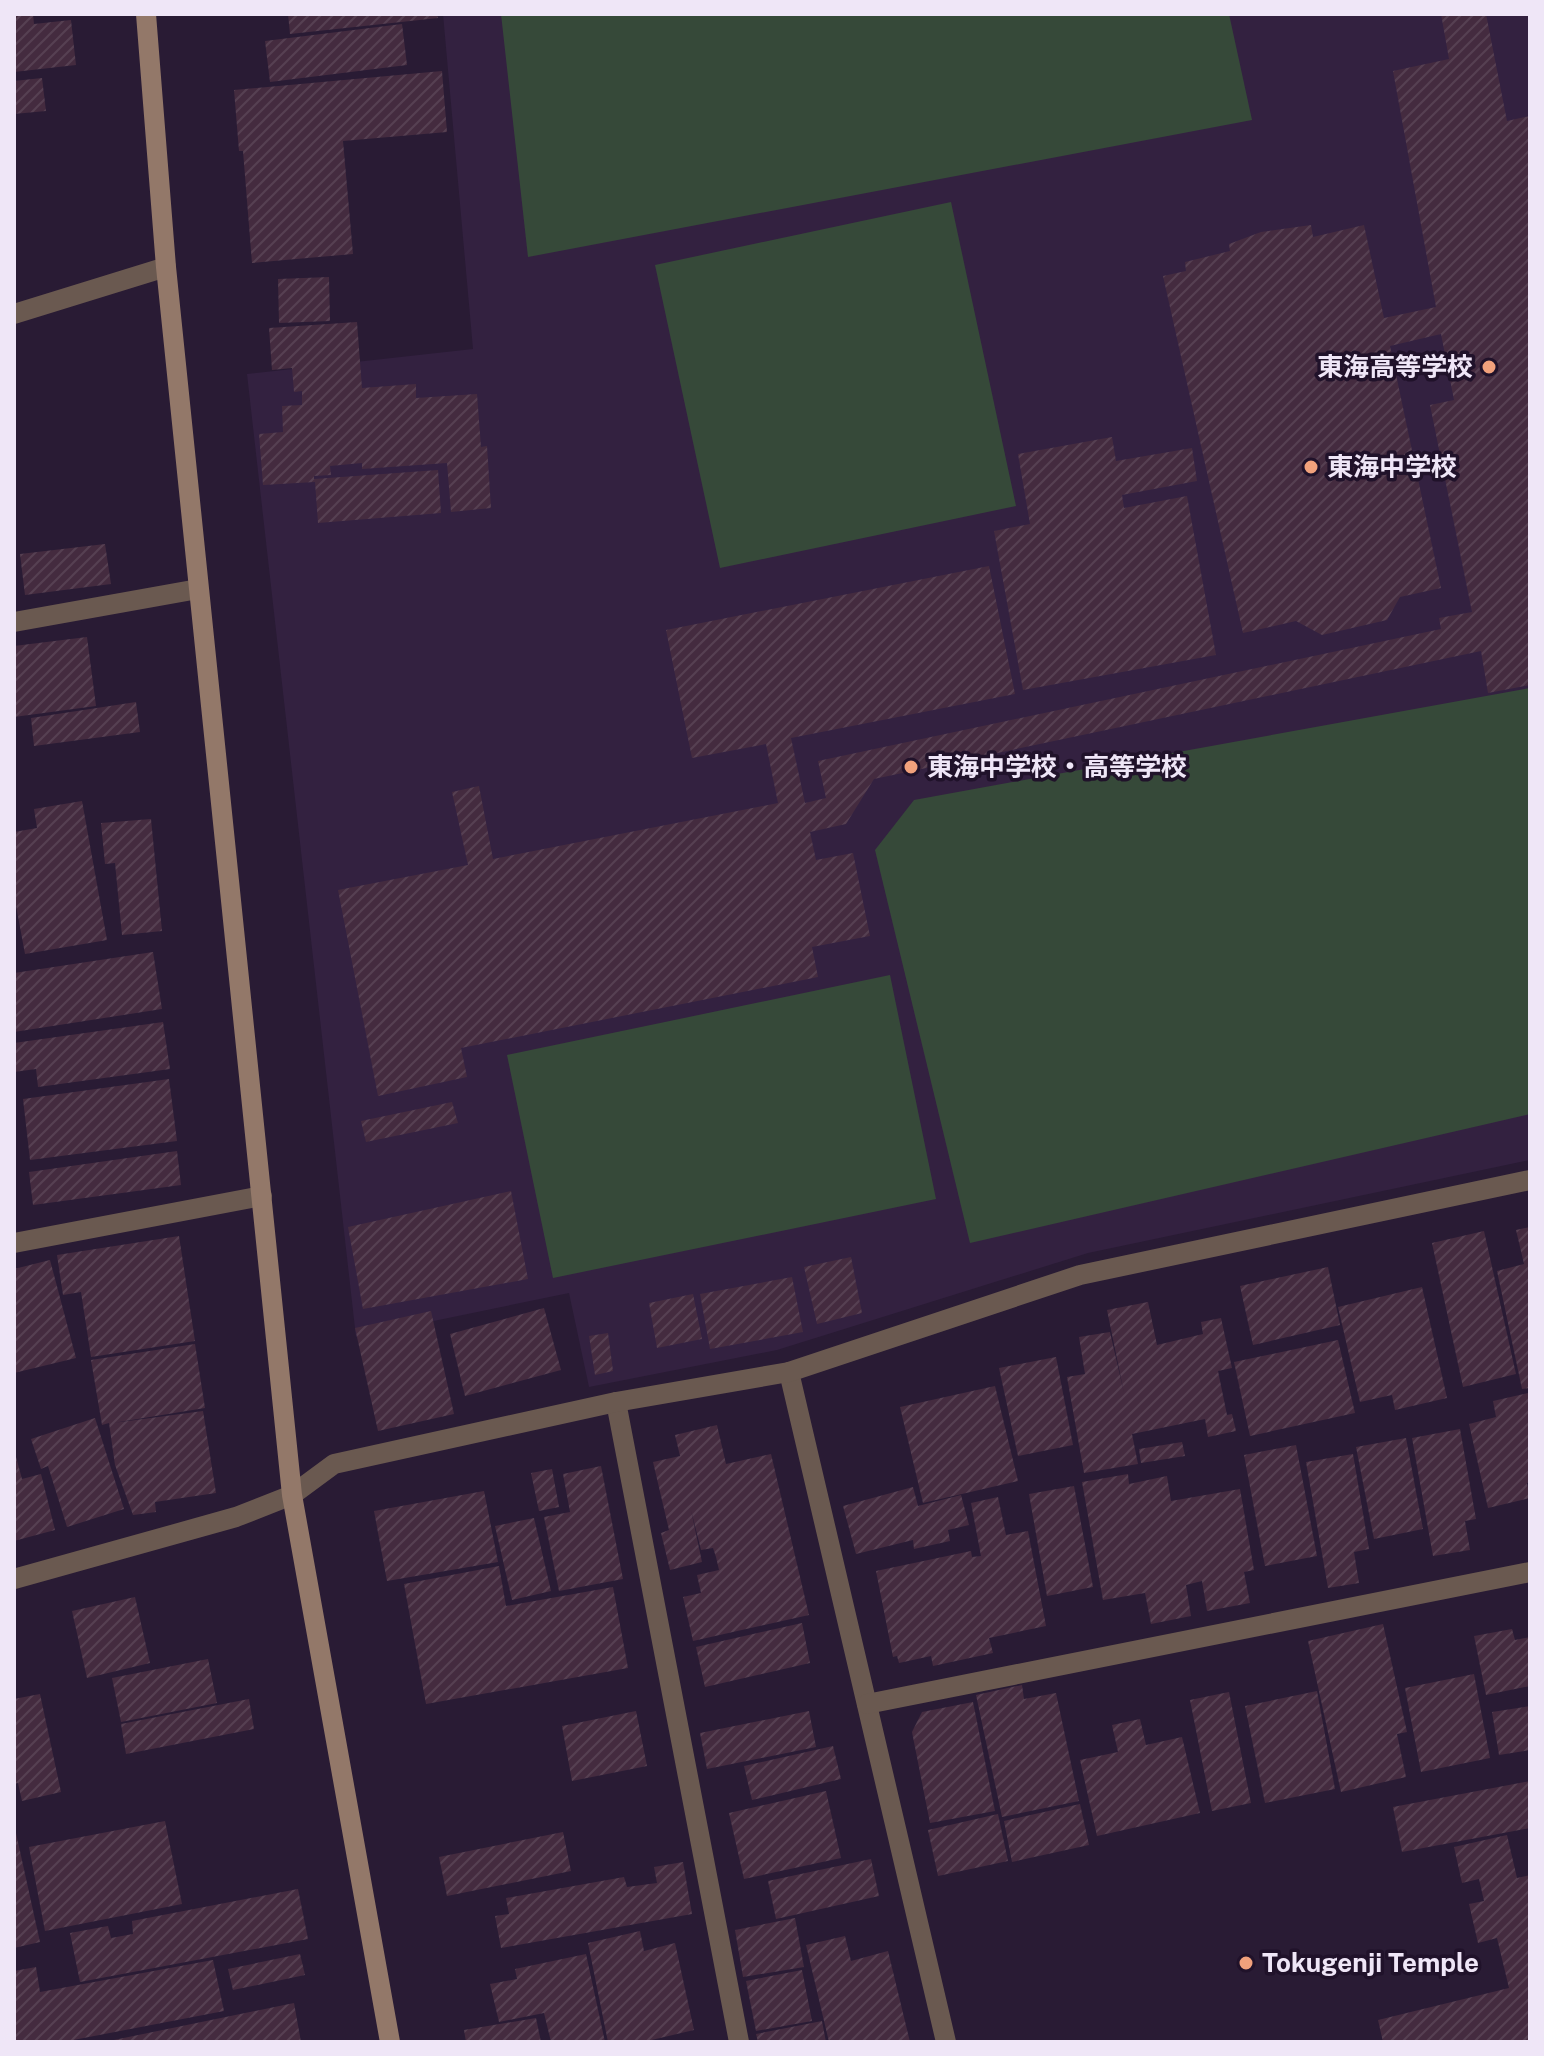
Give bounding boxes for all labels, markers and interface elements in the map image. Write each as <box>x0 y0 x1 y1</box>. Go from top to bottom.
place label: 東海高等学校 <box>1317 351 1473 382</box>
marker: 東海高等学校 <box>1480 358 1498 376</box>
place label: 東海中学校 <box>1327 451 1457 482</box>
marker: 東海中学校 <box>1302 458 1320 476</box>
place label: 東海中学校・高等学校 <box>927 751 1187 782</box>
marker: 東海中学校・高等学校 <box>902 758 920 776</box>
place label: Tokugenji Temple <box>1262 1947 1479 1978</box>
marker: Tokugenji Temple <box>1237 1954 1255 1972</box>

